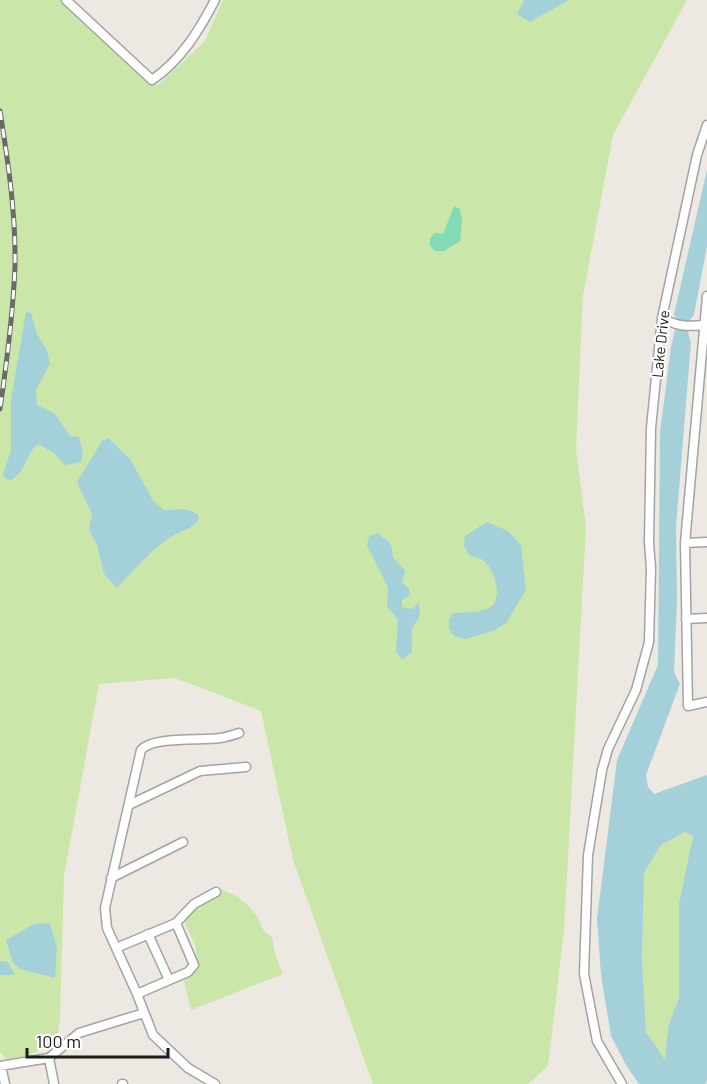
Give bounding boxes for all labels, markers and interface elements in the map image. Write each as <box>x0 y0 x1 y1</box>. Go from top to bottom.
street label: Lake Drive <box>648 309 672 379</box>
scale bar <box>27 1021 168 1059</box>
text: 100 m <box>36 1030 81 1052</box>

